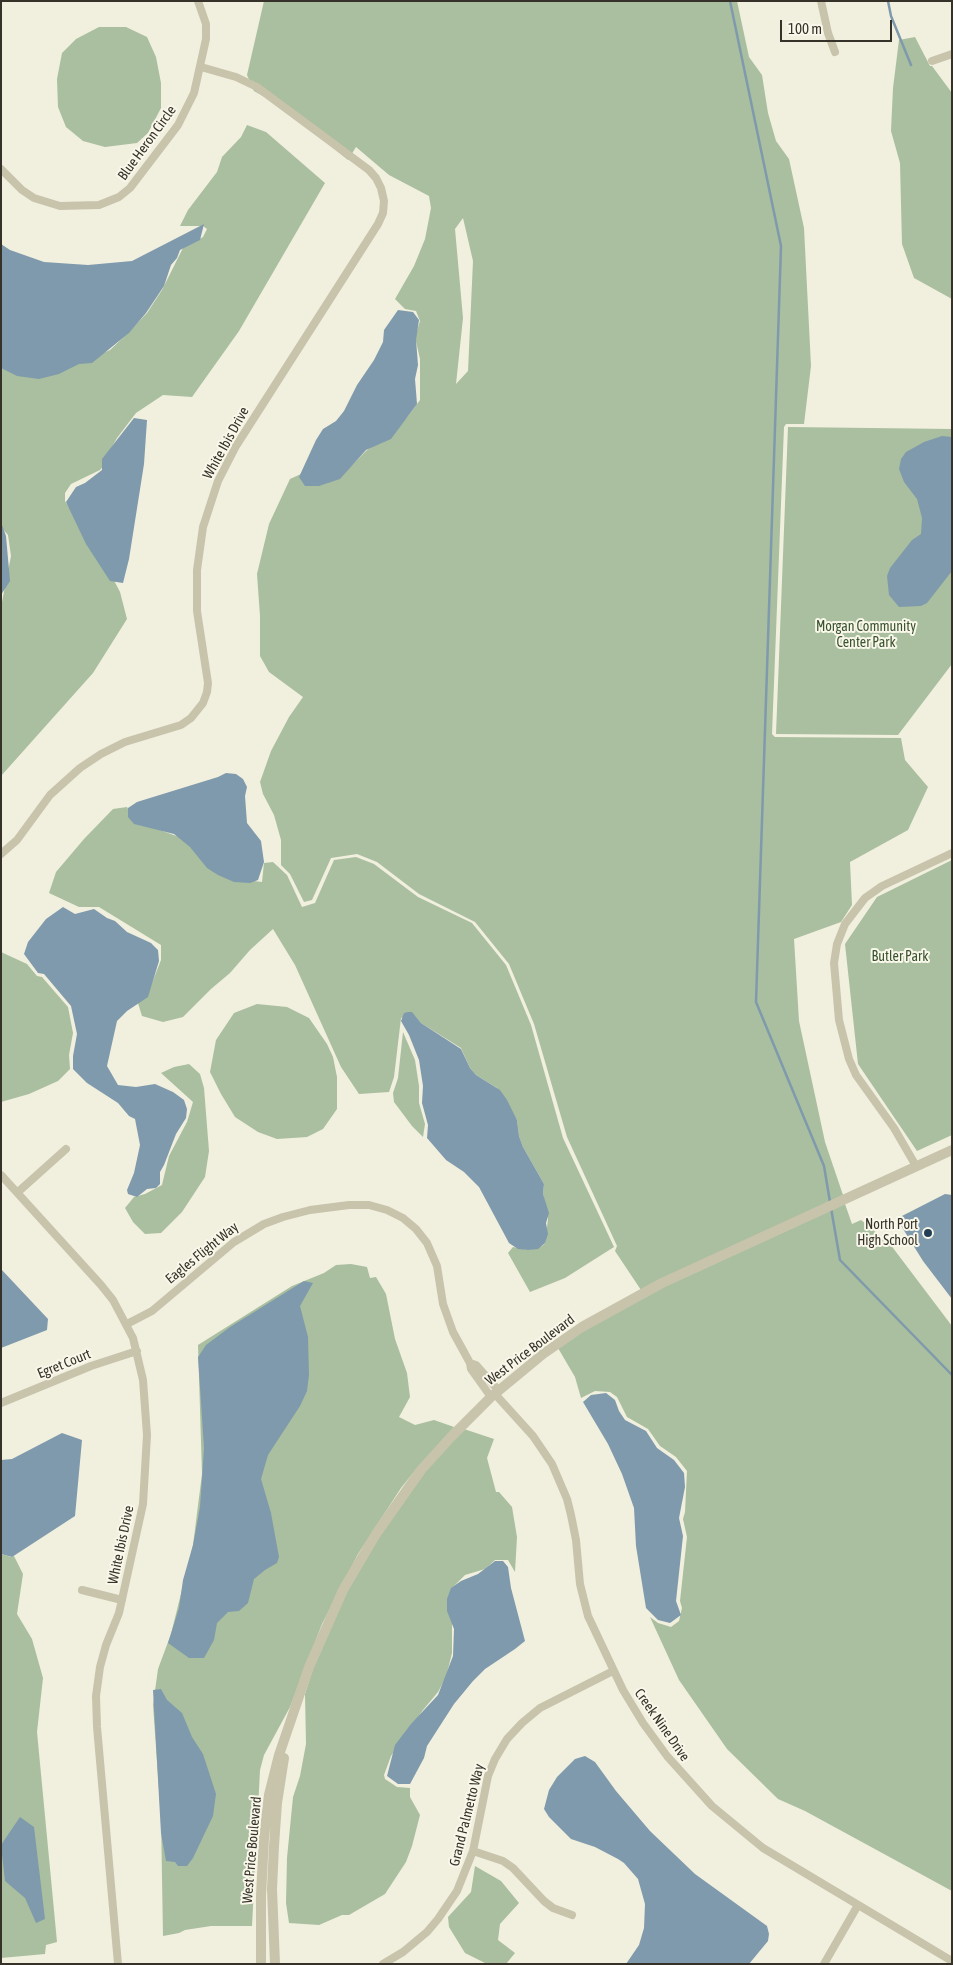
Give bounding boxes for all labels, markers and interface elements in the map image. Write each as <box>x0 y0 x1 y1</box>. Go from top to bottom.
scale bar <box>783 10 896 42</box>
text: 100 m <box>788 20 822 37</box>
street label: Blue Heron Circle <box>114 102 180 184</box>
street label: White Ibis Drive <box>199 404 253 482</box>
park label: Morgan Community Center Park <box>816 619 916 652</box>
park label: Butler Park <box>872 949 928 965</box>
place label: North Port High School <box>857 1217 918 1250</box>
street label: Eagles Flight Way <box>162 1219 242 1287</box>
marker: North Port High School <box>922 1227 934 1239</box>
street label: West Price Boulevard <box>482 1311 578 1389</box>
street label: Egret Court <box>35 1346 93 1382</box>
street label: White Ibis Drive <box>104 1504 138 1586</box>
street label: Creek Nine Drive <box>631 1685 693 1765</box>
street label: Grand Palmetto Way <box>446 1762 488 1868</box>
street label: West Price Boulevard <box>239 1796 265 1904</box>

